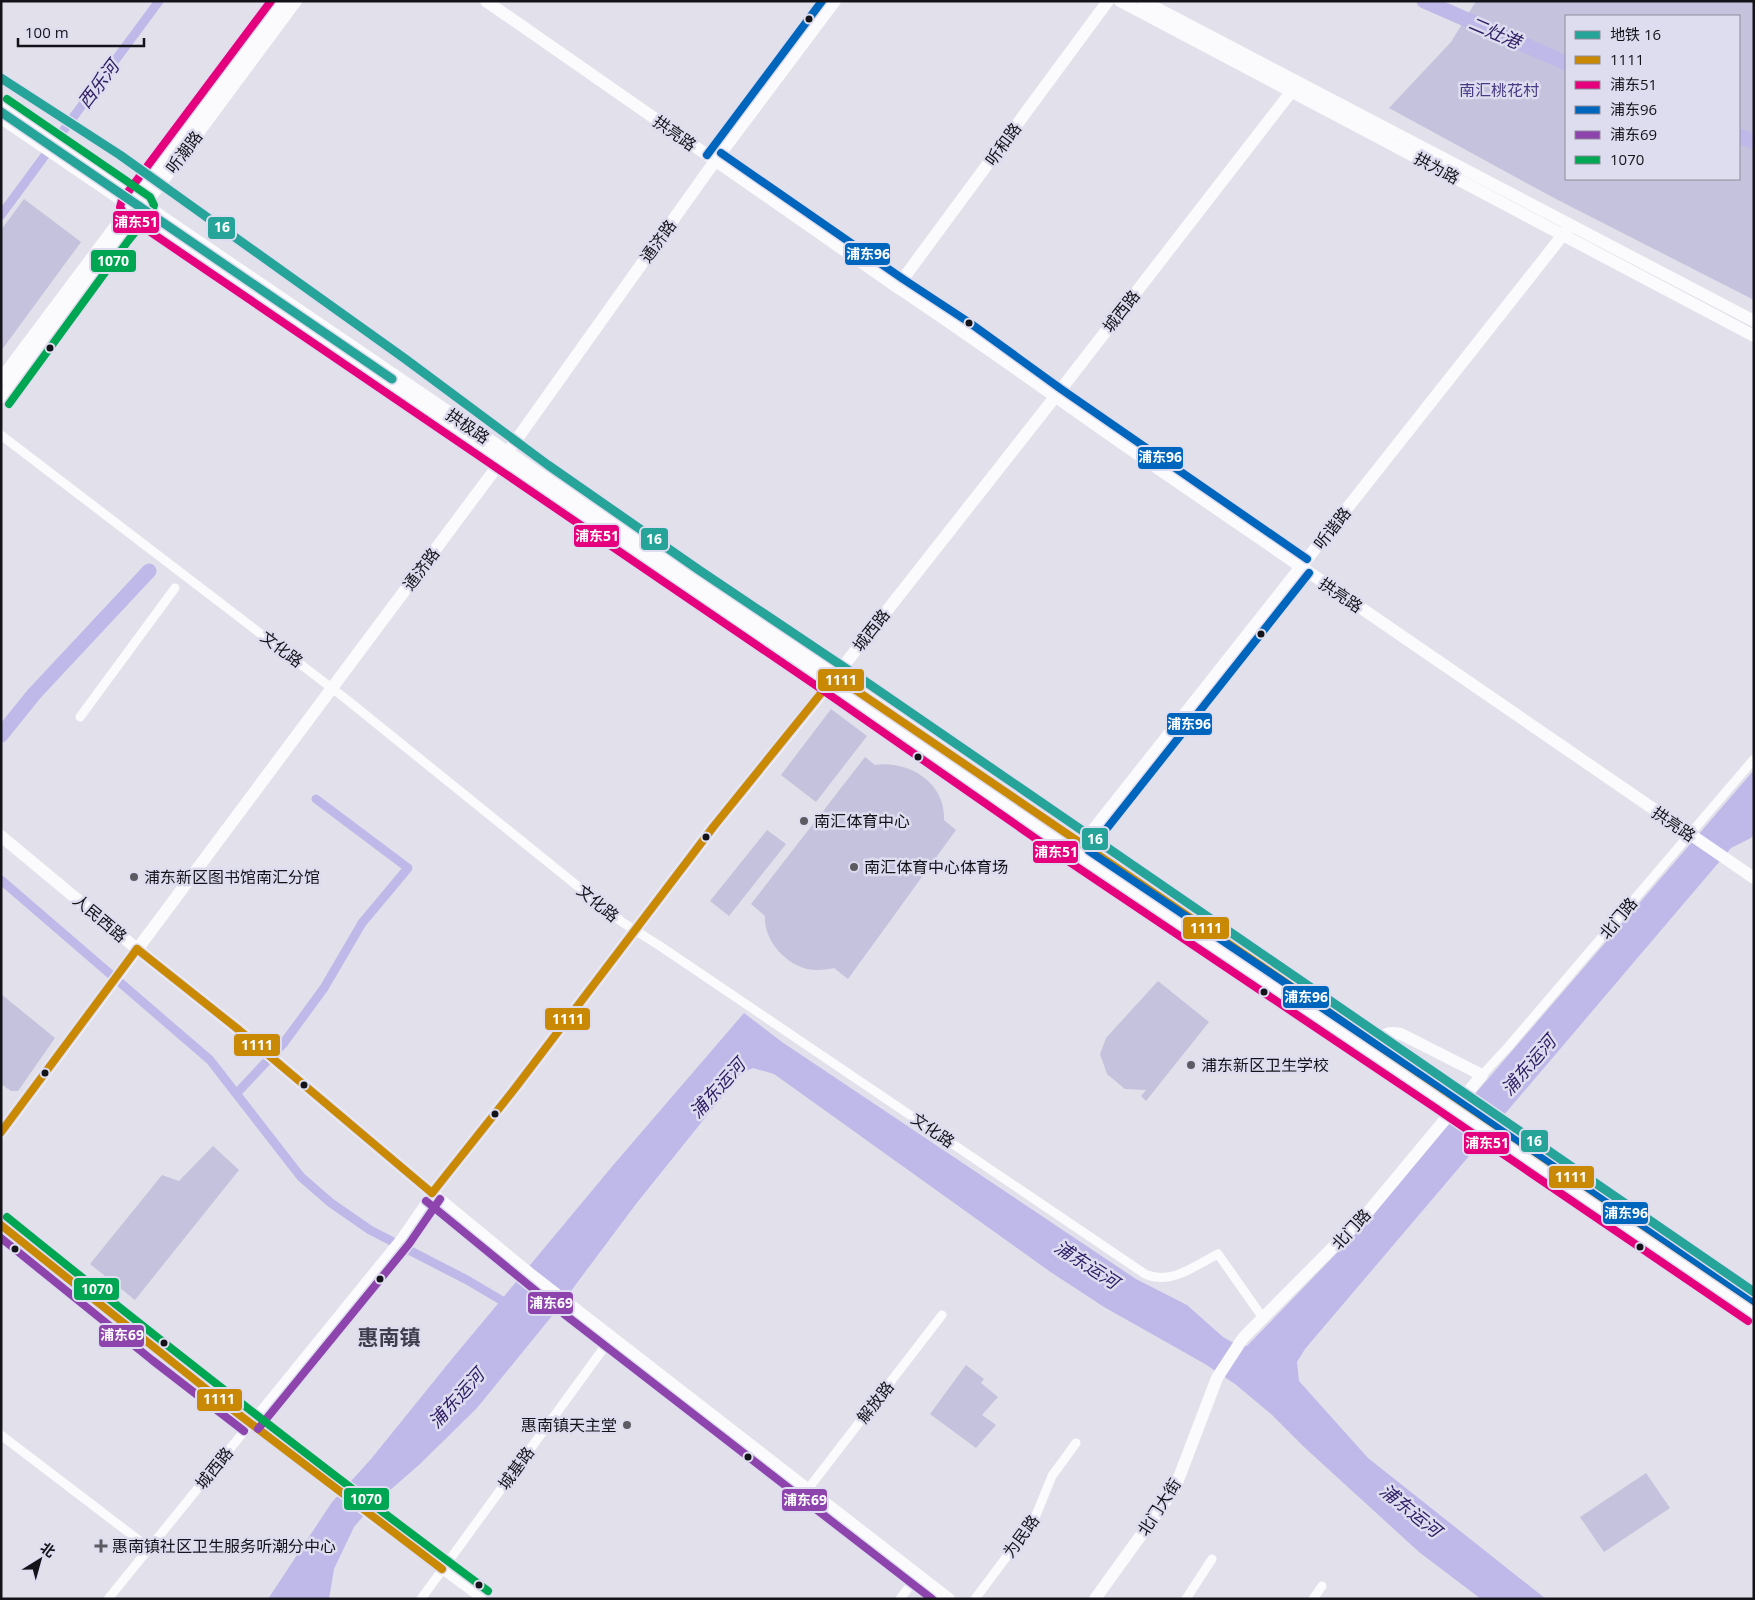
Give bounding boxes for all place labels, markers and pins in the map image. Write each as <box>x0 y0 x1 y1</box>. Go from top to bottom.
unlabelled marker <box>804 14 814 24</box>
unlabelled marker <box>964 318 974 328</box>
unlabelled marker <box>45 343 55 353</box>
unlabelled marker <box>1256 629 1266 639</box>
unlabelled marker <box>913 752 923 762</box>
place label: 南汇体育中心 <box>814 810 910 832</box>
marker: 南汇体育中心 <box>798 815 810 827</box>
unlabelled marker <box>701 832 711 842</box>
place label: 南汇体育中心体育场 <box>864 856 1008 878</box>
marker: 南汇体育中心体育场 <box>848 861 860 873</box>
place label: 浦东新区图书馆南汇分馆 <box>144 866 320 888</box>
marker: 浦东新区图书馆南汇分馆 <box>128 871 140 883</box>
unlabelled marker <box>1259 987 1269 997</box>
place label: 浦东新区卫生学校 <box>1201 1054 1329 1076</box>
marker: 浦东新区卫生学校 <box>1185 1059 1197 1071</box>
unlabelled marker <box>40 1068 50 1078</box>
unlabelled marker <box>299 1080 309 1090</box>
unlabelled marker <box>490 1109 500 1119</box>
unlabelled marker <box>1635 1242 1645 1252</box>
unlabelled marker <box>10 1244 20 1254</box>
unlabelled marker <box>375 1274 385 1284</box>
unlabelled marker <box>159 1338 169 1348</box>
place label: 惠南镇天主堂 <box>521 1414 617 1436</box>
marker: 惠南镇天主堂 <box>621 1419 633 1431</box>
unlabelled marker <box>743 1452 753 1462</box>
place label: 惠南镇社区卫生服务听潮分中心 <box>112 1535 336 1557</box>
marker: 惠南镇社区卫生服务听潮分中心 <box>94 1539 108 1553</box>
unlabelled marker <box>474 1580 484 1590</box>

